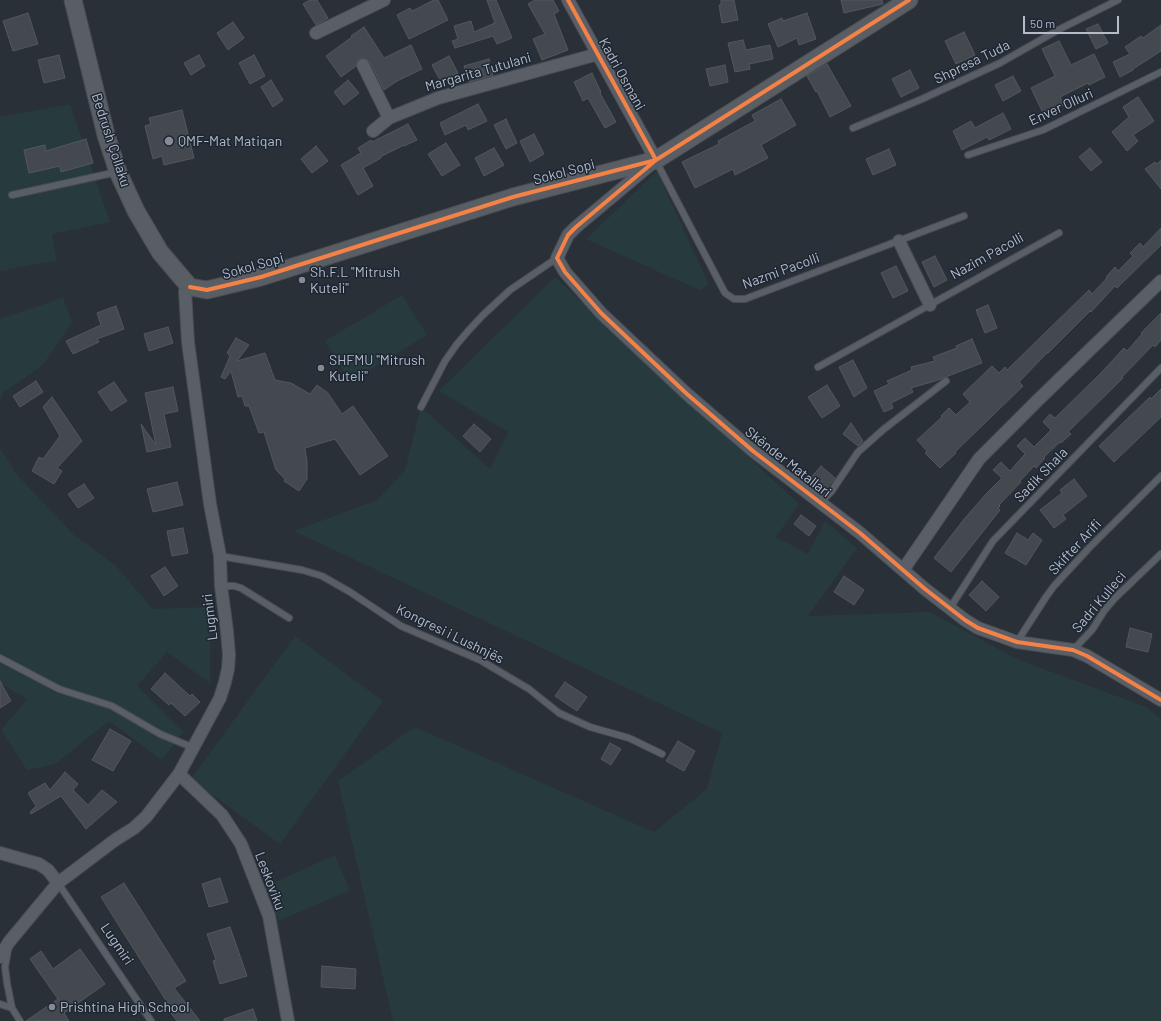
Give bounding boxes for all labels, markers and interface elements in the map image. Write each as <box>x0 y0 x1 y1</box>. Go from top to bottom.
scale bar <box>1025 8 1121 34</box>
text: 50 m <box>1030 16 1055 30</box>
street label: Kadri Osmani <box>595 35 649 113</box>
street label: Shpresa Tuda <box>931 36 1013 88</box>
street label: Margarita Tutulani <box>423 49 533 95</box>
street label: Enver Olluri <box>1026 85 1096 129</box>
street label: Bedrush Çollaku <box>88 91 134 189</box>
place label: QMF-Mat Matiqan <box>178 133 282 149</box>
marker: QMF-Mat Matiqan <box>163 135 175 147</box>
street label: Sokol Sopi <box>531 156 597 188</box>
street label: Nazim Pacolli <box>947 229 1027 283</box>
street label: Sokol Sopi <box>220 249 286 283</box>
street label: Nazmi Pacolli <box>740 249 822 293</box>
place label: Sh.F.L "Mitrush Kuteli" <box>310 264 400 296</box>
marker: Sh.F.L "Mitrush Kuteli" <box>297 275 307 285</box>
place label: SHFMU "Mitrush Kuteli" <box>329 352 425 384</box>
marker: SHFMU "Mitrush Kuteli" <box>316 363 326 373</box>
street label: Skënder Matallari <box>742 423 834 501</box>
street label: Sadik Shala <box>1011 444 1071 506</box>
street label: Skifter Arifi <box>1045 516 1105 578</box>
street label: Sadri Kulleci <box>1068 568 1130 636</box>
street label: Lugmiri <box>199 593 221 641</box>
street label: Kongresi i Lushnjës <box>393 601 507 667</box>
street label: Leskoviku <box>251 850 289 912</box>
street label: Lugmiri <box>97 920 137 968</box>
place label: Prishtina High School <box>60 999 189 1015</box>
marker: Prishtina High School <box>47 1002 57 1012</box>

